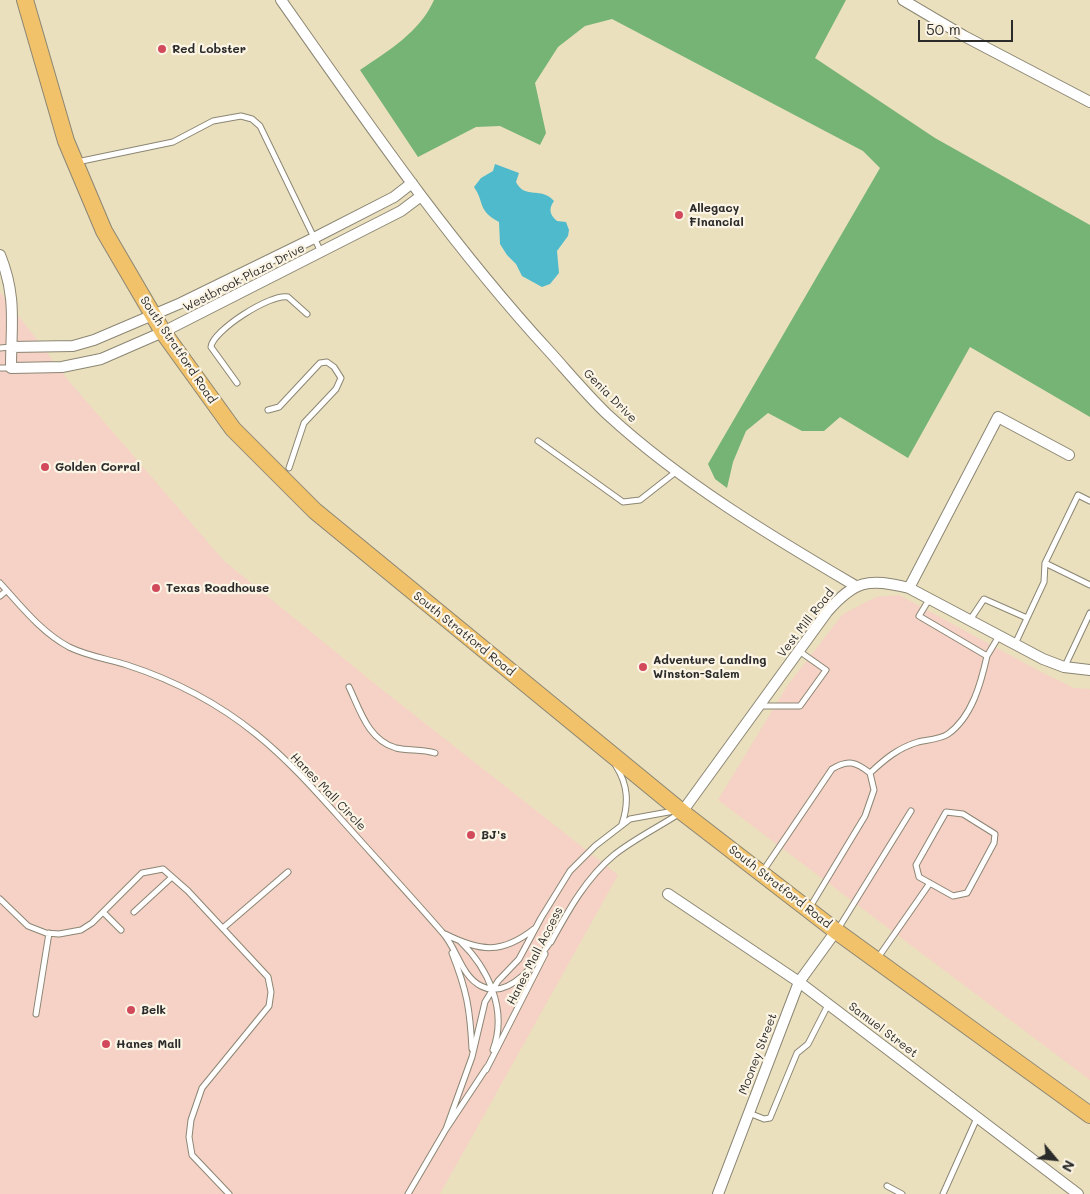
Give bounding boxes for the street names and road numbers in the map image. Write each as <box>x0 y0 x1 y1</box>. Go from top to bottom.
street label: Westbrook Plaza Drive <box>181 241 307 315</box>
street label: South Stratford Road <box>137 294 219 406</box>
street label: Genia Drive <box>580 366 640 426</box>
street label: Vest Mill Road <box>775 586 837 660</box>
street label: South Stratford Road <box>410 589 518 679</box>
street label: Hanes Mall Circle <box>287 750 369 834</box>
street label: South Stratford Road <box>726 842 834 932</box>
street label: Hanes Mall Access <box>504 905 566 1007</box>
street label: Samuel Street <box>846 999 920 1061</box>
street label: Mooney Street <box>736 1011 780 1097</box>

